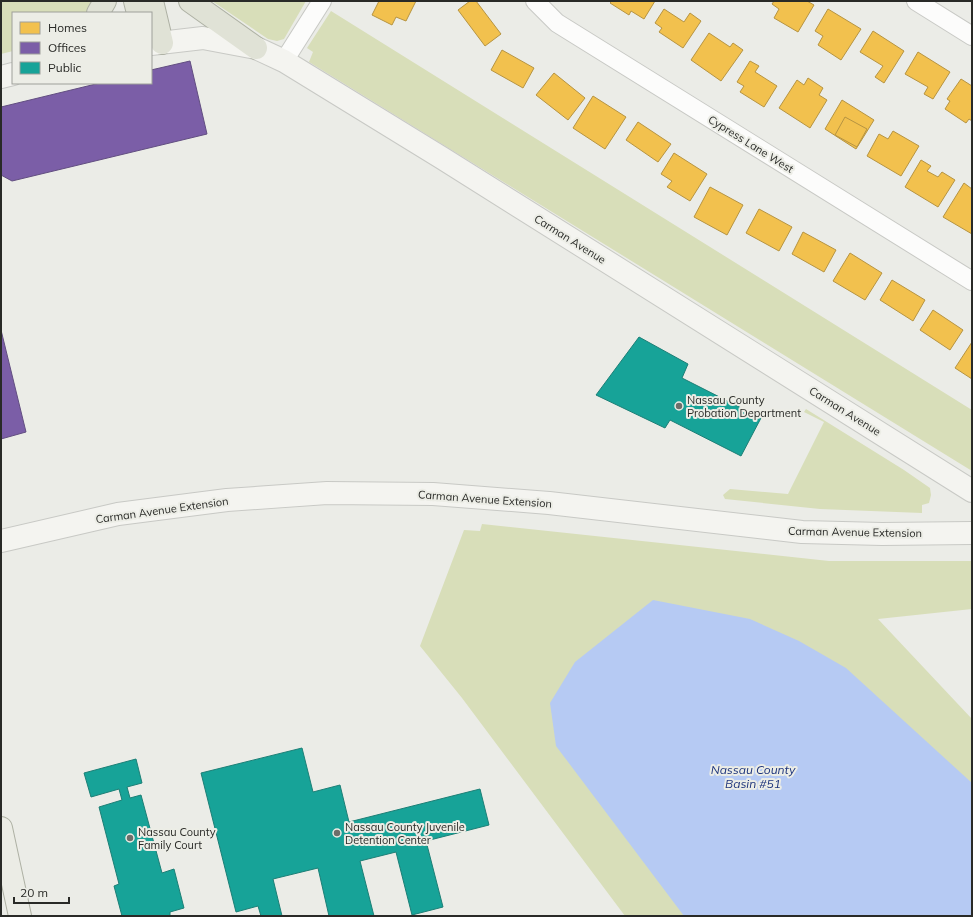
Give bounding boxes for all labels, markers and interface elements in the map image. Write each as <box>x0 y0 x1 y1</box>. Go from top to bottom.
legend <box>12 12 152 84</box>
text: Homes <box>48 20 87 35</box>
text: Offices <box>48 40 86 55</box>
text: Public <box>48 60 82 75</box>
street label: Cypress Lane West <box>706 112 796 176</box>
street label: Carman Avenue <box>532 211 608 267</box>
street label: Carman Avenue <box>807 383 883 439</box>
place label: Nassau County Probation Department <box>687 393 801 420</box>
marker: Nassau County Probation Department <box>674 401 684 411</box>
street label: Carman Avenue Extension <box>418 487 552 511</box>
street label: Carman Avenue Extension <box>95 494 229 526</box>
street label: Carman Avenue Extension <box>788 524 922 540</box>
water label: Nassau County Basin #51 <box>711 762 796 791</box>
place label: Nassau County Juvenile Detention Center <box>345 820 465 847</box>
place label: Nassau County Family Court <box>138 825 216 852</box>
marker: Nassau County Juvenile Detention Center <box>332 828 342 838</box>
marker: Nassau County Family Court <box>125 833 135 843</box>
scale bar <box>14 879 69 905</box>
text: 20 m <box>20 885 48 900</box>

